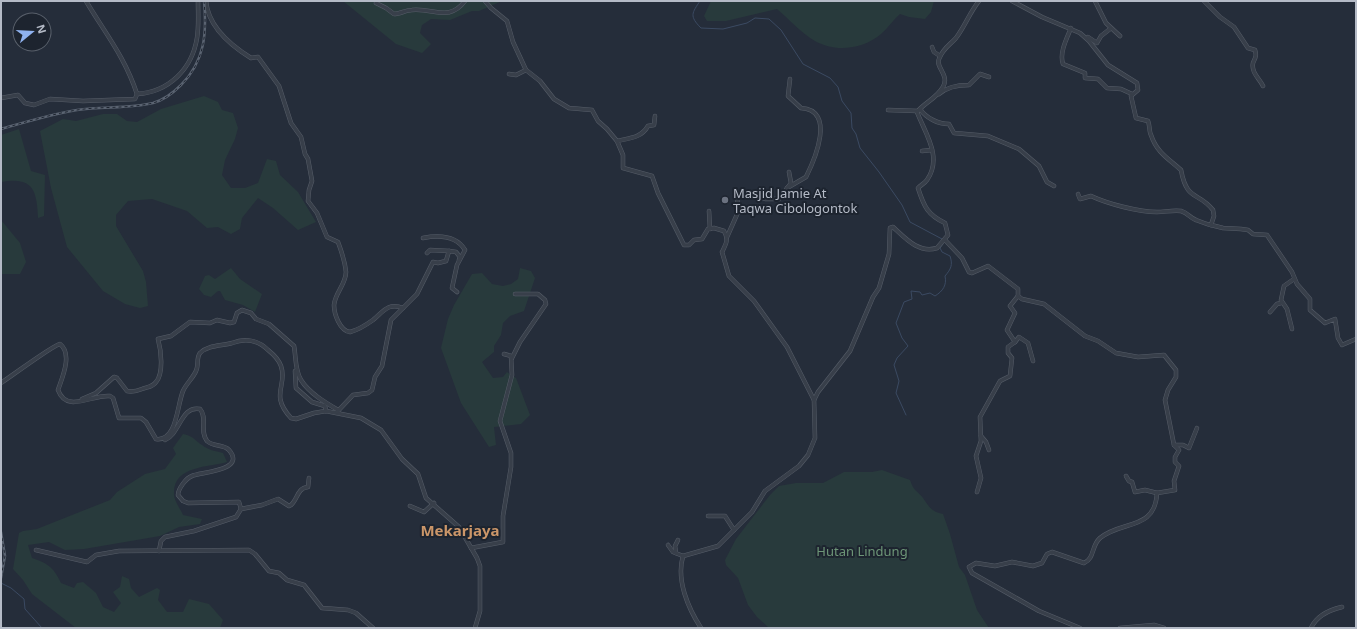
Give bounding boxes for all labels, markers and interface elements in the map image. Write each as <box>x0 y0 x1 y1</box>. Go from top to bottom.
north arrow <box>12 12 52 52</box>
text: N <box>33 22 51 35</box>
place label: Masjid Jamie At Taqwa Cibologontok <box>733 184 857 217</box>
marker: Masjid Jamie At Taqwa Cibologontok <box>720 195 730 205</box>
district label: Mekarjaya <box>420 520 500 540</box>
park label: Hutan Lindung <box>816 542 908 560</box>

